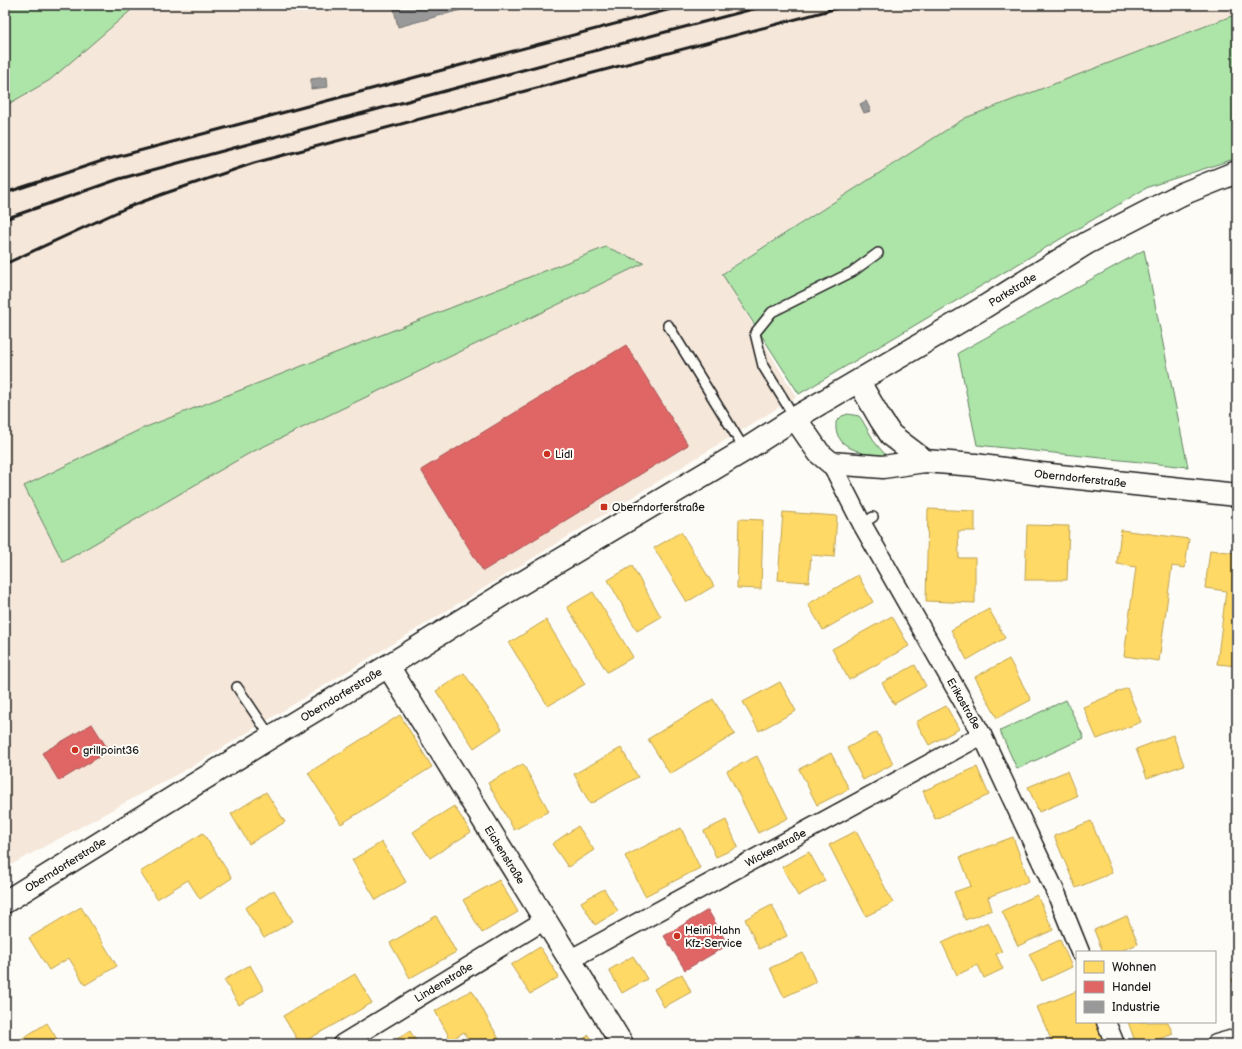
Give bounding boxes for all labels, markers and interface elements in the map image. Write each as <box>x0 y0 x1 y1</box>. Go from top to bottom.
street label: Parkstraße <box>986 270 1039 310</box>
place label: Lidl <box>555 448 573 461</box>
marker: Lidl <box>542 449 552 459</box>
street label: Oberndorferstraße <box>1033 467 1128 490</box>
place label: Oberndorferstraße <box>612 501 705 514</box>
marker: Oberndorferstraße <box>599 502 609 512</box>
street label: Oberndorferstraße <box>298 665 385 725</box>
street label: Erikastraße <box>944 676 984 732</box>
place label: grillpoint36 <box>83 744 139 757</box>
marker: grillpoint36 <box>70 745 80 755</box>
street label: Eichenstraße <box>482 824 528 887</box>
street label: Wickenstraße <box>743 826 809 870</box>
street label: Oberndorferstraße <box>23 835 109 895</box>
place label: Heini Hahn Kfz-Service <box>685 924 742 950</box>
marker: Heini Hahn Kfz-Service <box>672 931 682 941</box>
legend <box>1076 951 1216 1023</box>
street label: Lindenstraße <box>412 959 476 1005</box>
text: Wohnen <box>1112 960 1157 975</box>
text: Handel <box>1112 980 1151 995</box>
text: Industrie <box>1112 1000 1160 1015</box>

